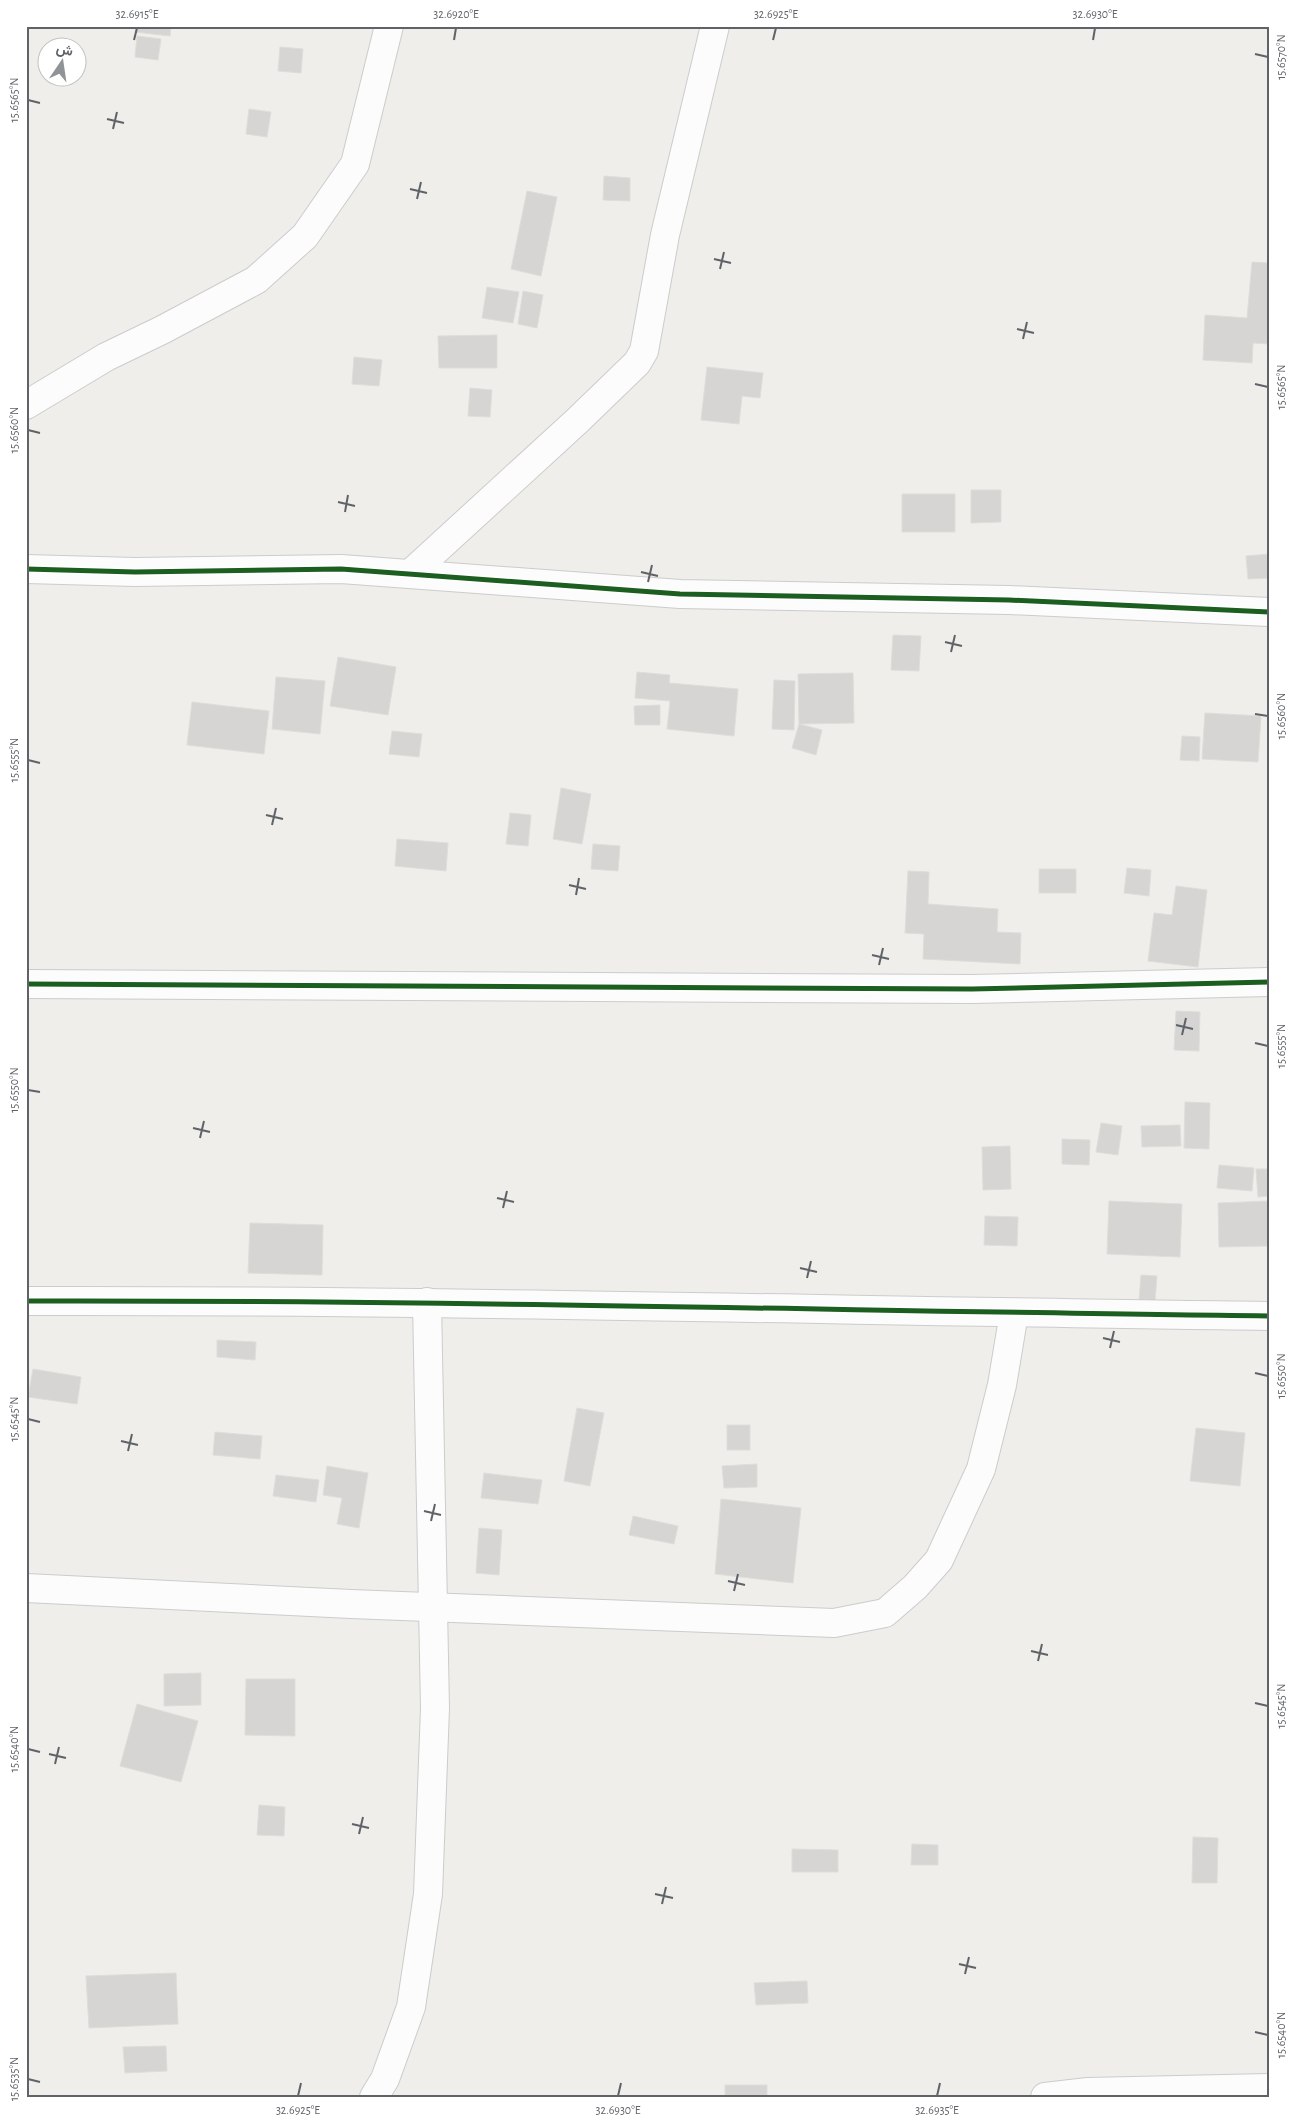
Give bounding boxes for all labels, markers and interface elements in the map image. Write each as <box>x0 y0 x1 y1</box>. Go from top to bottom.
text: 32.6915°E <box>116 8 159 20</box>
text: 32.6920°E <box>433 8 479 20</box>
text: 32.6925°E <box>754 8 798 20</box>
text: 32.6930°E <box>1072 8 1118 20</box>
text: 15.6570°N <box>1275 34 1287 80</box>
north arrow <box>38 38 88 88</box>
text: ش <box>55 42 75 60</box>
text: 15.6565°N <box>8 78 20 122</box>
text: 15.6565°N <box>1275 365 1287 409</box>
text: 15.6560°N <box>8 407 20 453</box>
text: 15.6560°N <box>1275 693 1287 739</box>
text: 15.6555°N <box>8 738 20 782</box>
text: 15.6555°N <box>1275 1024 1287 1068</box>
text: 15.6550°N <box>8 1067 20 1113</box>
text: 15.6550°N <box>1275 1353 1287 1399</box>
text: 15.6545°N <box>8 1396 20 1442</box>
text: 15.6545°N <box>1275 1683 1287 1729</box>
text: 15.6540°N <box>8 1726 20 1772</box>
text: 15.6540°N <box>1275 2012 1287 2058</box>
text: 15.6535°N <box>8 2057 20 2101</box>
text: 32.6925°E <box>276 2104 320 2116</box>
text: 32.6930°E <box>595 2104 641 2116</box>
text: 32.6935°E <box>915 2104 959 2116</box>

